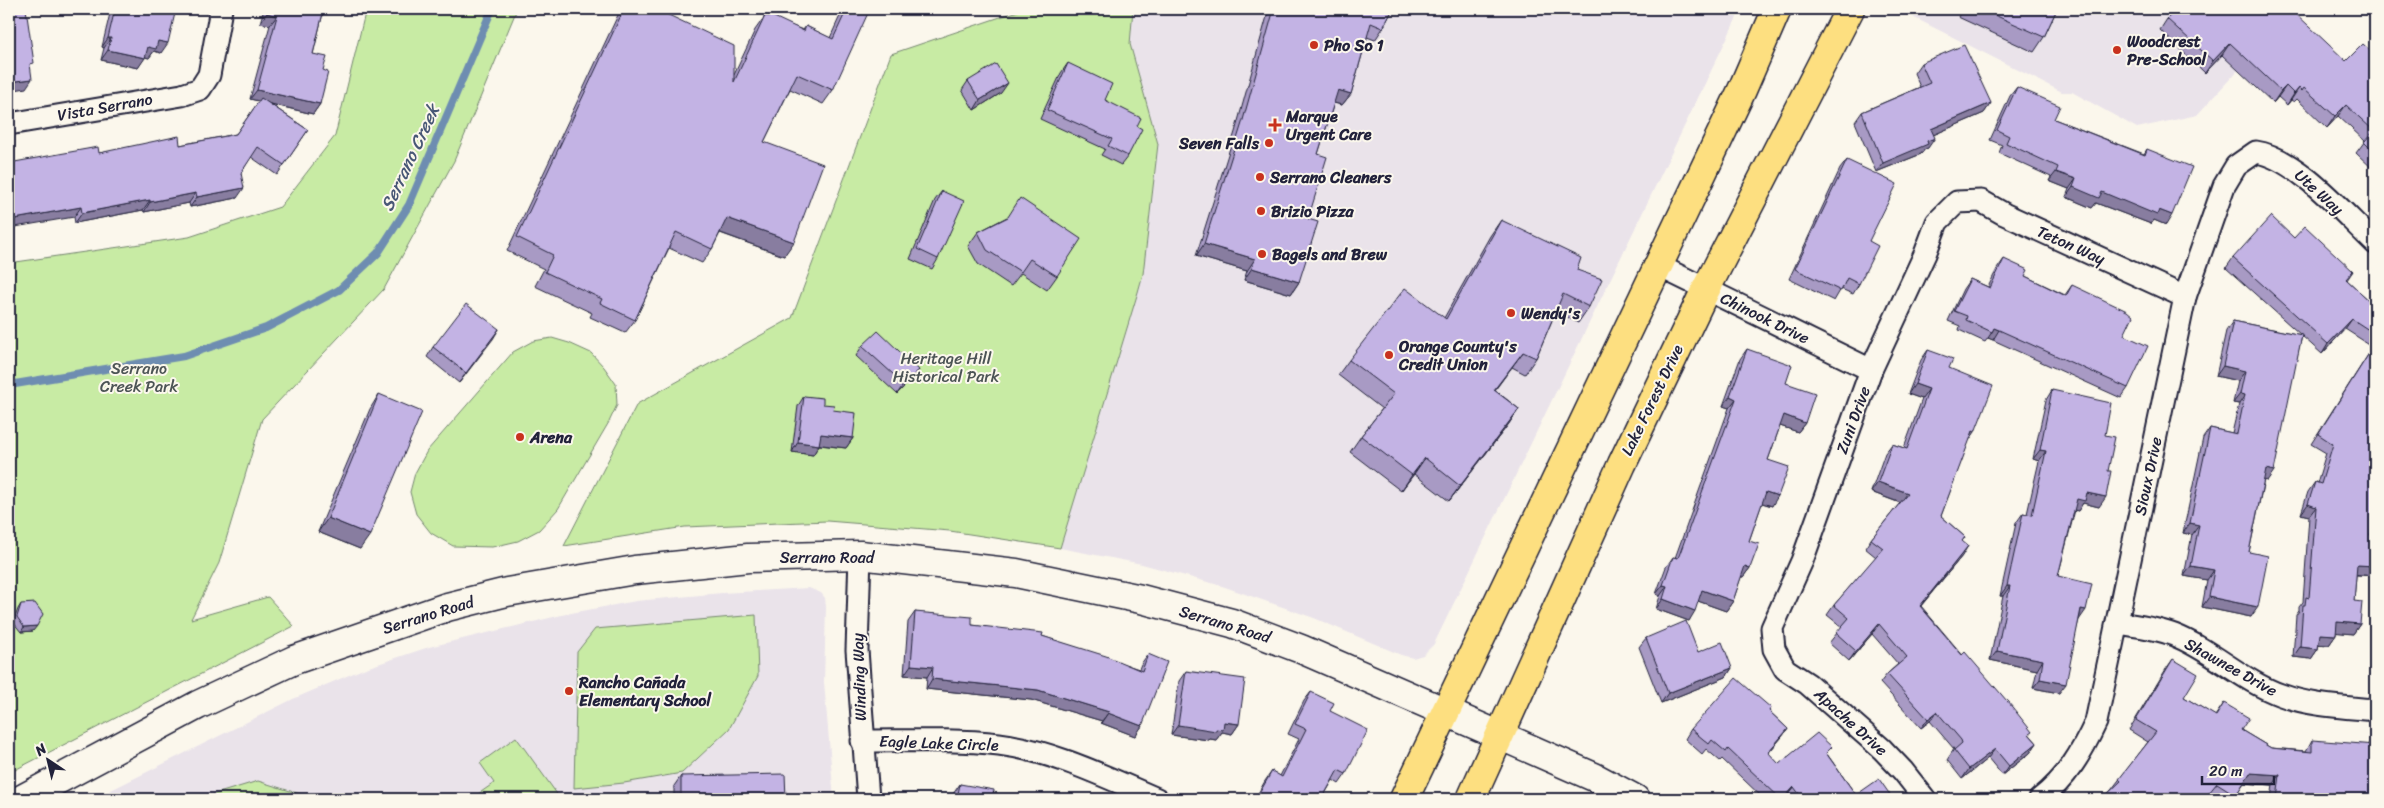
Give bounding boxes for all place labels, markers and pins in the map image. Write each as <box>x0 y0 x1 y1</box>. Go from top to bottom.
place label: Woodcrest Pre-School <box>2127 27 2207 74</box>
place label: Pho So 1 <box>1324 31 1384 60</box>
marker: Pho So 1 <box>1308 39 1320 51</box>
marker: Woodcrest Pre-School <box>2111 44 2123 56</box>
place label: Marque Urgent Care <box>1285 102 1372 149</box>
marker: Marque Urgent Care <box>1268 118 1282 132</box>
place label: Seven Falls <box>1178 129 1260 158</box>
marker: Seven Falls <box>1263 137 1275 149</box>
place label: Serrano Cleaners <box>1269 163 1392 192</box>
marker: Serrano Cleaners <box>1254 171 1266 183</box>
place label: Brizio Pizza <box>1271 197 1354 226</box>
marker: Brizio Pizza <box>1255 205 1267 217</box>
place label: Bagels and Brew <box>1272 240 1388 269</box>
marker: Bagels and Brew <box>1256 248 1268 260</box>
place label: Wendy's <box>1521 299 1581 328</box>
marker: Wendy's <box>1505 307 1517 319</box>
place label: Orange County's Credit Union <box>1398 332 1517 379</box>
marker: Orange County's Credit Union <box>1383 349 1395 361</box>
place label: Arena <box>529 423 573 452</box>
marker: Arena <box>514 431 526 443</box>
place label: Rancho Cañada Elementary School <box>578 668 712 715</box>
marker: Rancho Cañada Elementary School <box>563 685 575 697</box>

